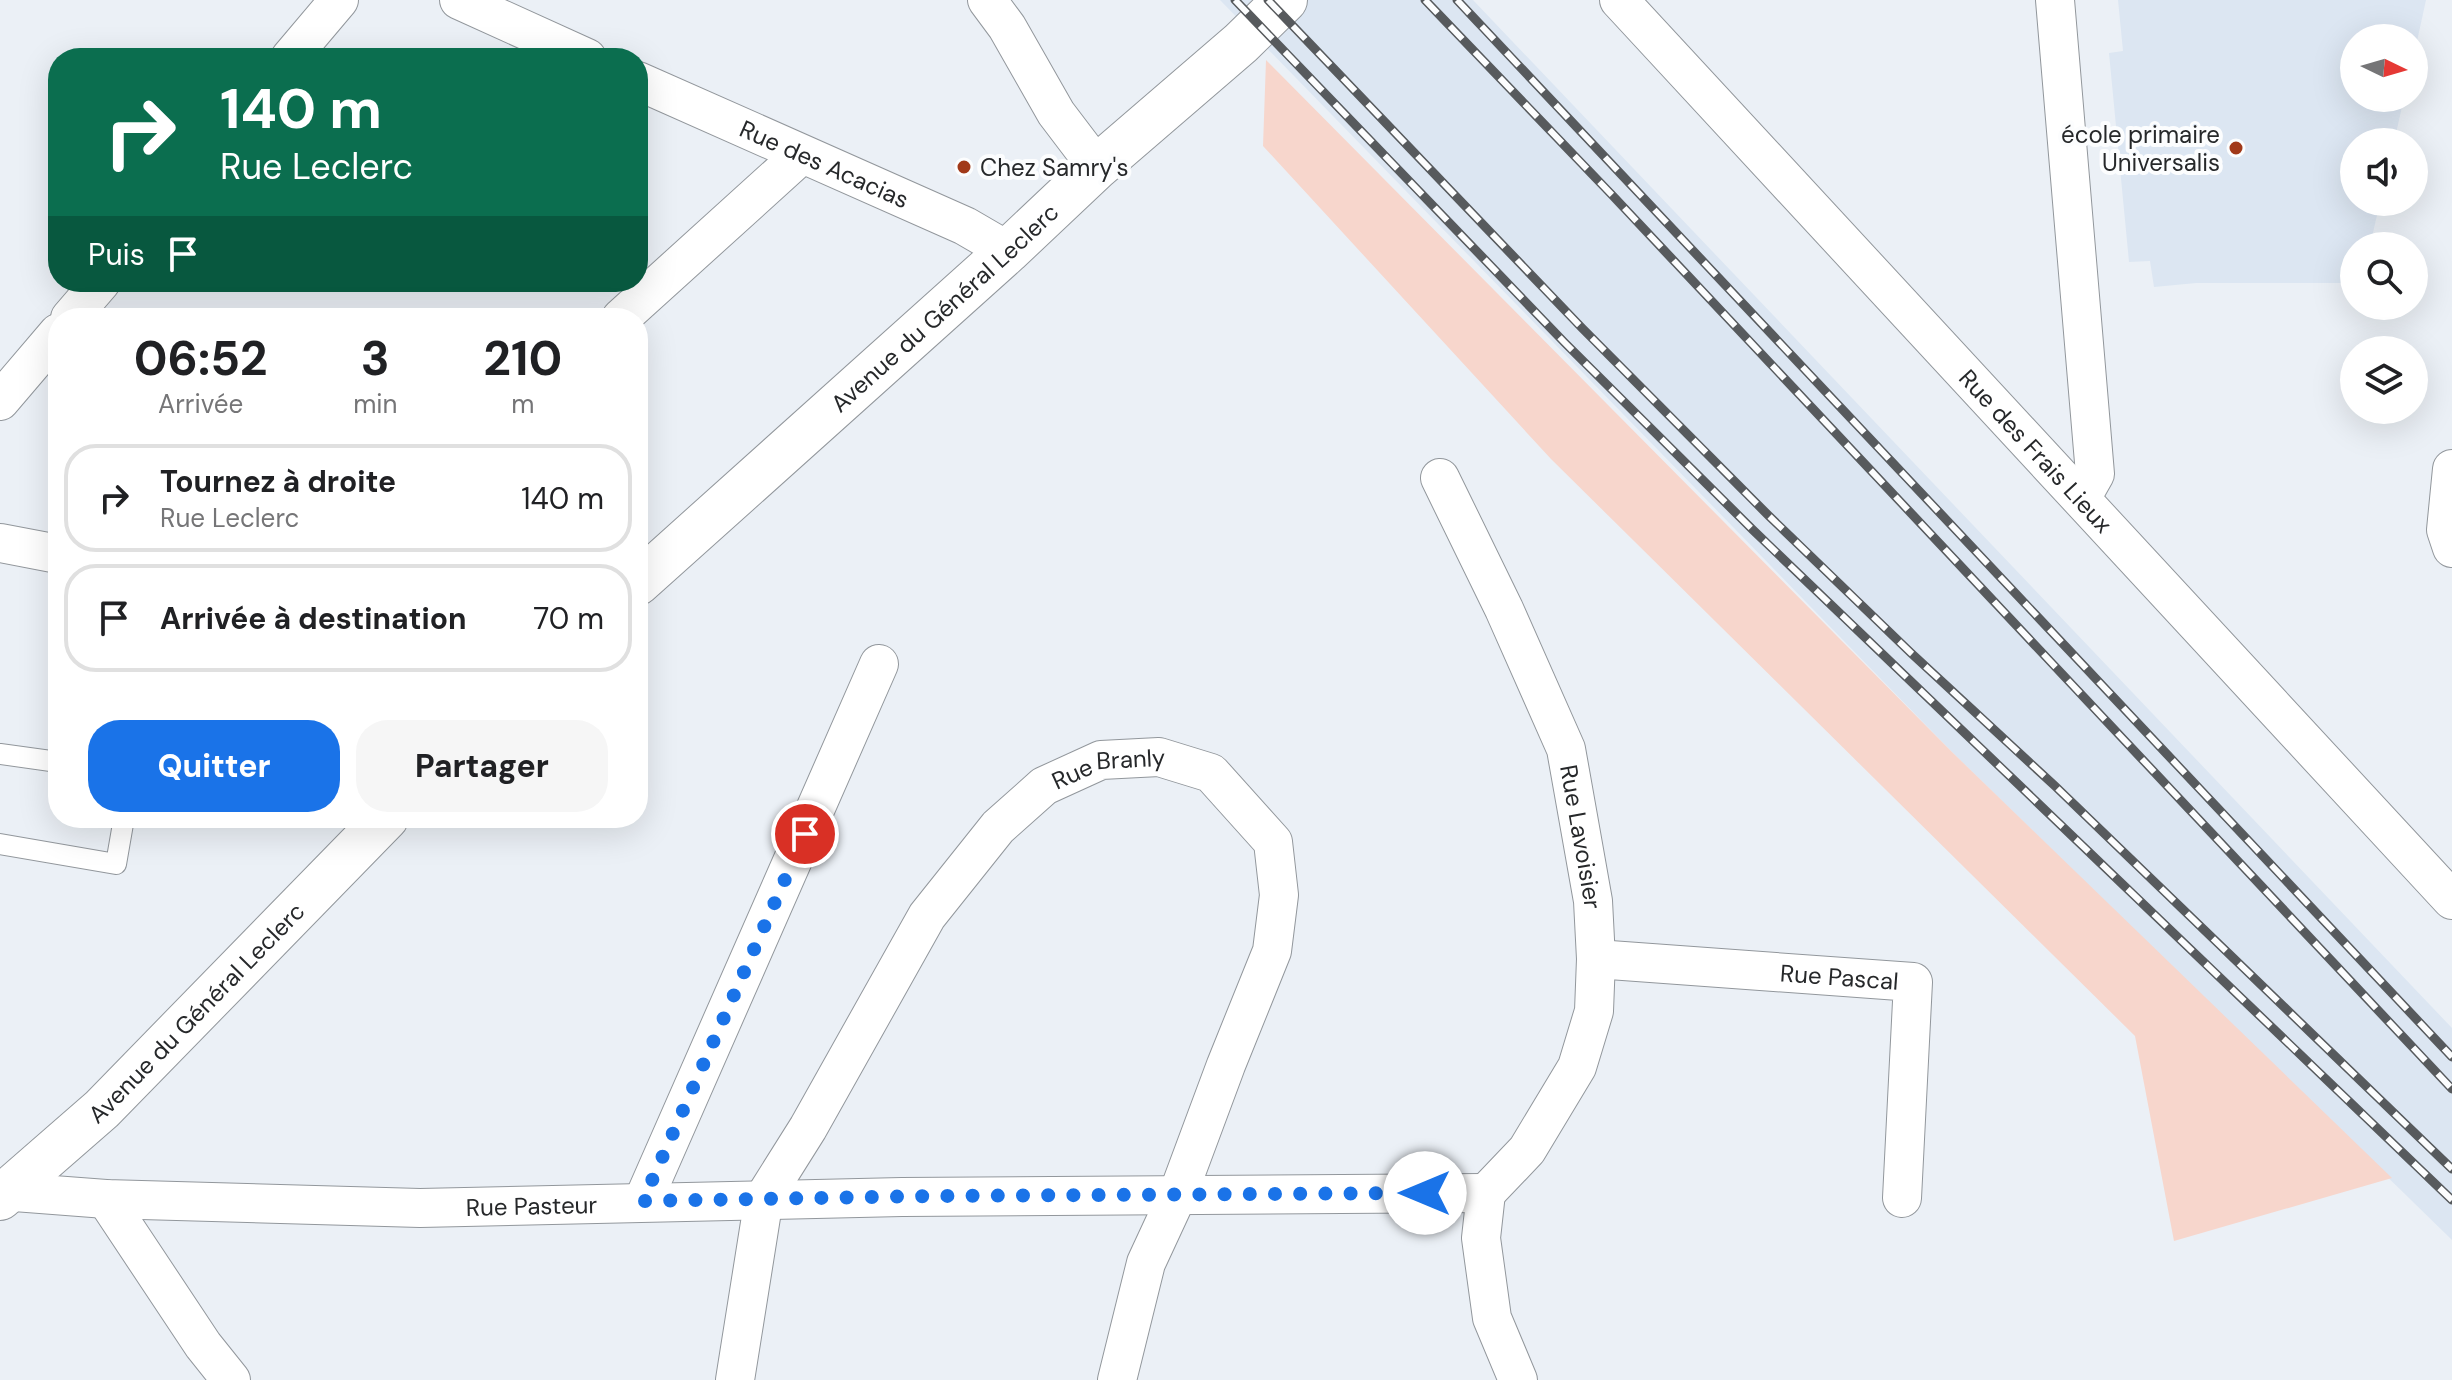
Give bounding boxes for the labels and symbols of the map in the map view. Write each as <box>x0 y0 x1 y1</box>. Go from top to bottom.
north arrow <box>2340 24 2428 112</box>
street label: Rue des Acacias <box>735 113 914 215</box>
place label: école primaire Universalis <box>2061 119 2220 178</box>
marker: école primaire Universalis <box>2227 139 2245 157</box>
place label: Chez Samry's <box>980 152 1128 183</box>
marker: Chez Samry's <box>955 158 973 176</box>
street label: Avenue du Général Leclerc <box>824 196 1065 419</box>
street label: Rue des Frais Lieux <box>1953 362 2119 539</box>
street label: Rue Branly <box>1047 741 1166 796</box>
street label: Rue Lavoisier <box>1554 762 1609 909</box>
pin <box>771 800 839 868</box>
street label: Avenue du Général Leclerc <box>81 896 311 1130</box>
street label: Rue Pascal <box>1779 957 1900 996</box>
position arrow <box>1383 1151 1467 1235</box>
street label: Rue Pasteur <box>466 1188 598 1222</box>

